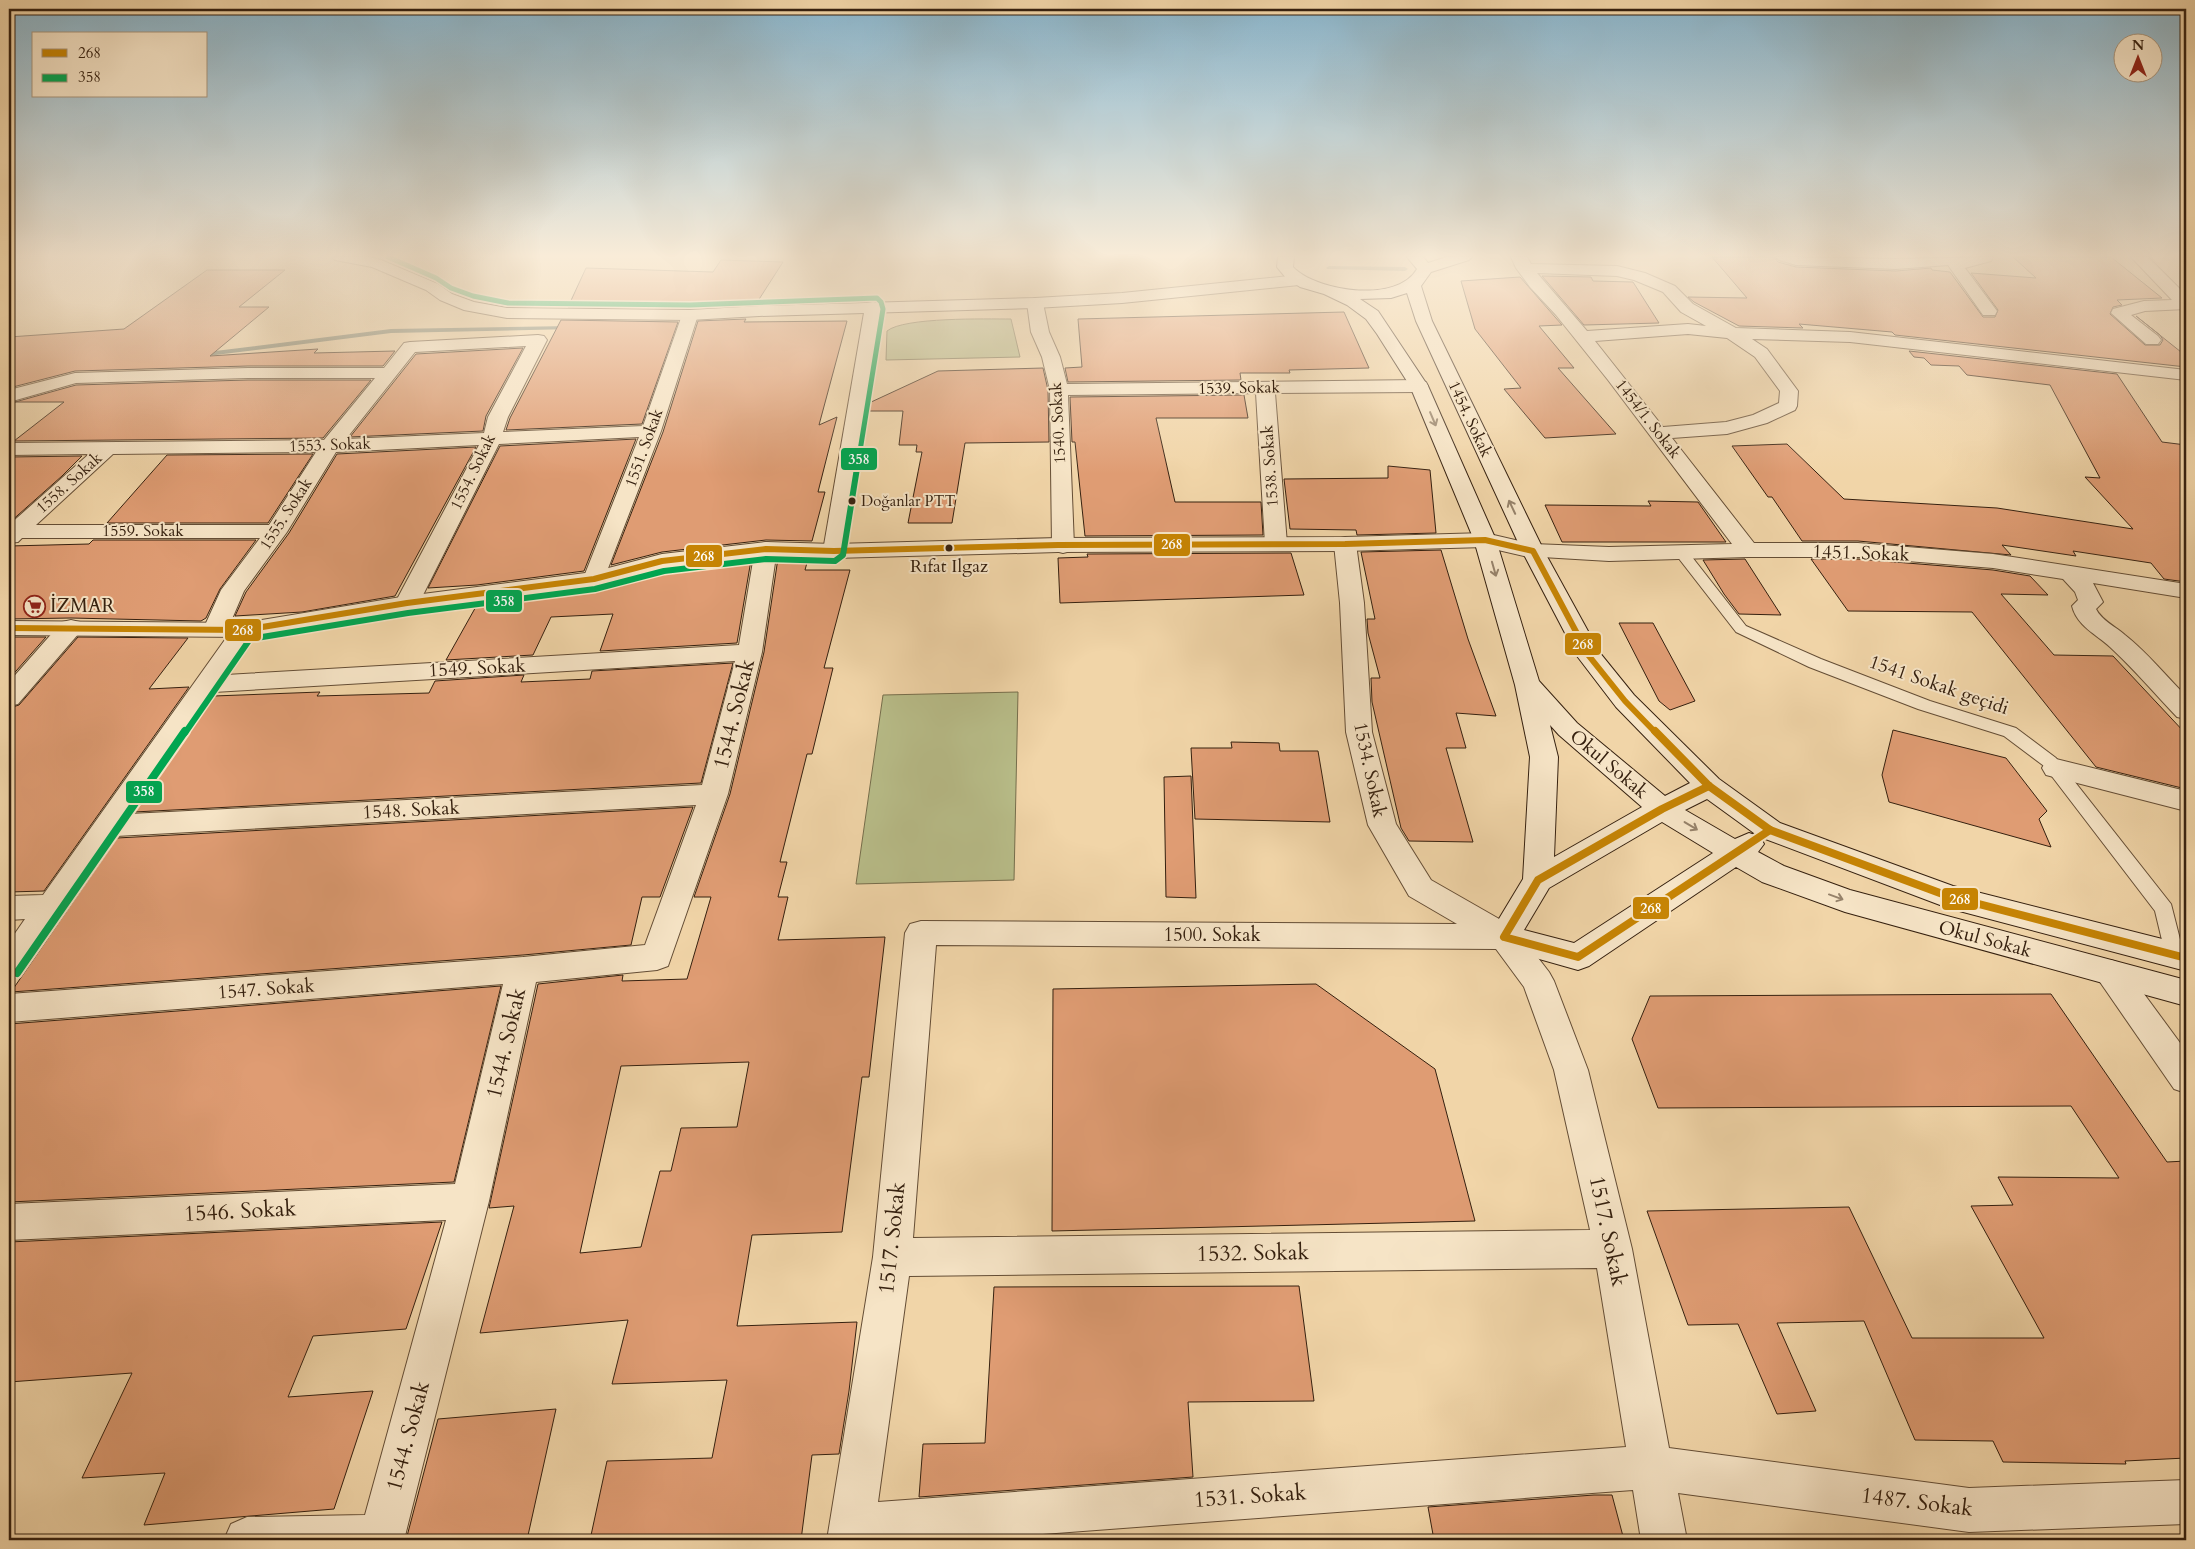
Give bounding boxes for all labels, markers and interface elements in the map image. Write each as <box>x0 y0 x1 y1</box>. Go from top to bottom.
legend <box>32 32 208 98</box>
north arrow <box>2112 32 2162 82</box>
text: N <box>2132 36 2144 55</box>
text: 268 <box>78 43 101 63</box>
text: 358 <box>78 67 101 87</box>
street label: 1454/1. Sokak <box>1610 375 1686 464</box>
street label: 1539. Sokak <box>1198 376 1281 400</box>
street label: 1454. Sokak <box>1443 377 1497 461</box>
street label: 1540. Sokak <box>1045 381 1071 464</box>
street label: 1551. Sokak <box>620 405 668 490</box>
one-way arrow <box>1428 411 1438 426</box>
street label: 1538. Sokak <box>1256 424 1284 508</box>
street label: 1554. Sokak <box>445 430 501 514</box>
street label: 1553. Sokak <box>289 433 372 457</box>
street label: 1558. Sokak <box>31 447 107 519</box>
line badge: 358 <box>840 447 878 471</box>
text: 358 <box>848 450 870 469</box>
street label: 1555. Sokak <box>254 473 318 554</box>
place label: Doğanlar PTT <box>861 491 955 511</box>
marker: Doğanlar PTT <box>847 496 857 506</box>
one-way arrow <box>1507 500 1516 515</box>
street label: 1559. Sokak <box>102 520 184 542</box>
line badge: 268 <box>1153 533 1191 557</box>
text: 268 <box>1161 535 1183 554</box>
street label: 1451. Sokak <box>1812 538 1911 568</box>
marker: Rıfat Ilgaz <box>944 543 954 553</box>
line badge: 268 <box>685 544 723 568</box>
text: 268 <box>693 547 715 566</box>
place label: Rıfat Ilgaz <box>910 554 988 579</box>
one-way arrow <box>1489 561 1499 577</box>
line badge: 358 <box>485 589 523 613</box>
text: 358 <box>493 592 515 611</box>
place label: İZMAR <box>50 593 115 619</box>
supermarket icon: İZMAR <box>22 594 46 618</box>
line badge: 268 <box>224 618 262 642</box>
text: 268 <box>232 621 254 640</box>
line badge: 268 <box>1564 632 1602 656</box>
text: 268 <box>1572 635 1594 654</box>
street label: 1541 Sokak geçidi <box>1866 649 2012 721</box>
street label: 1549. Sokak <box>428 652 527 684</box>
street label: 1544. Sokak <box>706 656 762 772</box>
street label: 1534. Sokak <box>1347 720 1393 821</box>
street label: Okul Sokak <box>1564 723 1654 805</box>
line badge: 358 <box>125 780 163 804</box>
text: 358 <box>133 782 155 801</box>
street label: 1548. Sokak <box>362 794 461 826</box>
one-way arrow <box>1683 822 1697 832</box>
line badge: 268 <box>1941 887 1979 911</box>
text: 268 <box>1949 890 1971 909</box>
one-way arrow <box>1828 893 1843 902</box>
line badge: 268 <box>1632 896 1670 920</box>
text: 268 <box>1640 899 1662 918</box>
street label: Okul Sokak <box>1936 914 2035 964</box>
street label: 1500. Sokak <box>1163 922 1261 948</box>
street label: 1547. Sokak <box>217 973 316 1005</box>
street label: 1544. Sokak <box>479 985 533 1101</box>
street label: 1517. Sokak <box>1582 1173 1634 1289</box>
street label: 1517. Sokak <box>871 1180 913 1296</box>
street label: 1546. Sokak <box>183 1193 297 1229</box>
street label: 1532. Sokak <box>1196 1237 1310 1269</box>
street label: 1544. Sokak <box>379 1378 437 1494</box>
street label: 1531. Sokak <box>1193 1477 1307 1515</box>
street label: 1487. Sokak <box>1859 1480 1975 1524</box>

